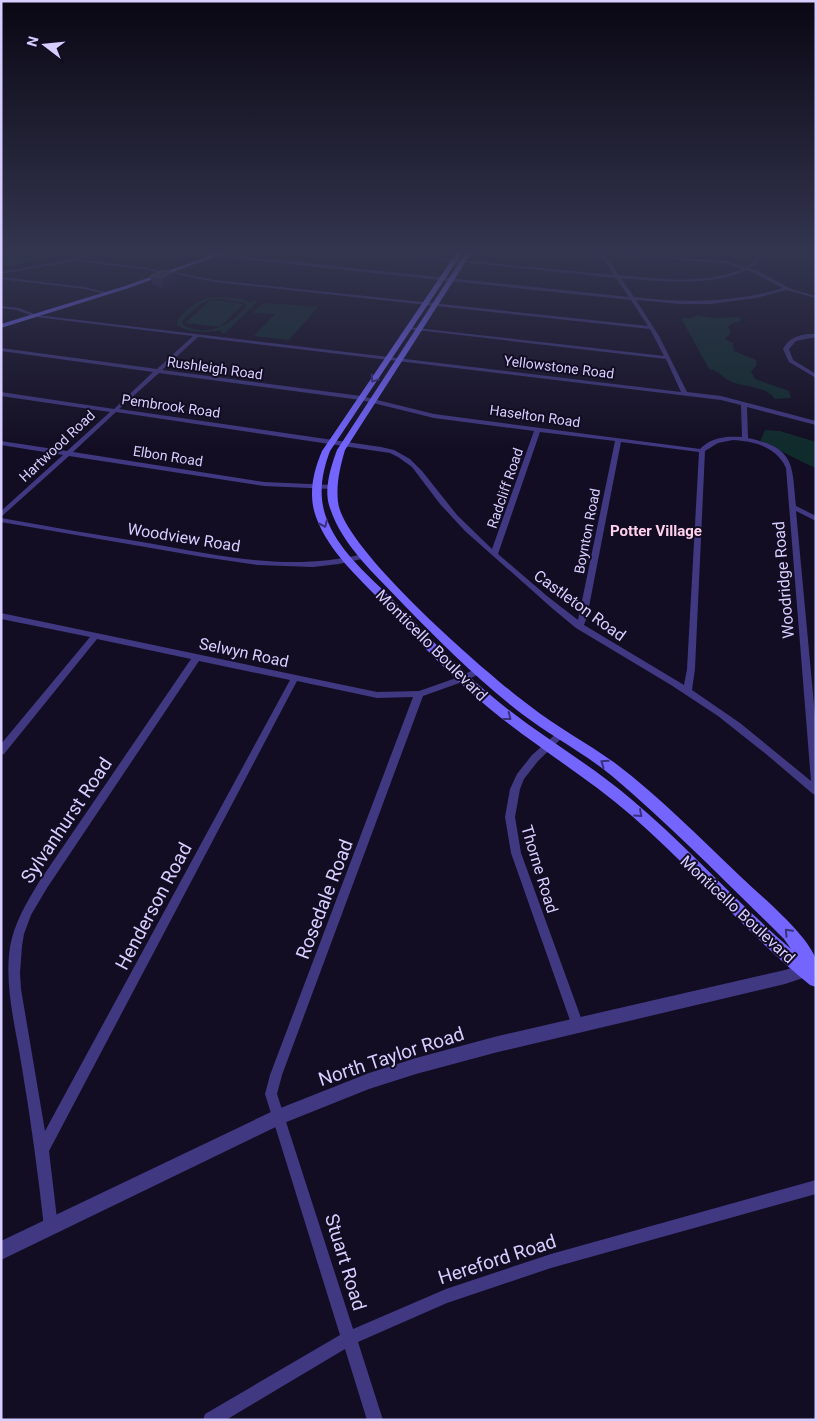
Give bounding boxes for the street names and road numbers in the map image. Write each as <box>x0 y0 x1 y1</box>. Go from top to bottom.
street label: Yellowstone Road <box>503 352 615 382</box>
street label: Rushleigh Road <box>166 353 264 383</box>
street label: Pembrook Road <box>121 391 221 421</box>
street label: Haselton Road <box>489 402 581 430</box>
street label: Hartwood Road <box>16 407 98 485</box>
street label: Elbon Road <box>132 443 204 469</box>
street label: Radcliff Road <box>484 446 526 530</box>
street label: Boynton Road <box>571 487 603 575</box>
street label: Woodview Road <box>126 519 242 556</box>
street label: Woodridge Road <box>769 520 798 639</box>
street label: Castleton Road <box>530 566 629 645</box>
street label: Monticello Boulevard <box>372 586 491 705</box>
street label: Selwyn Road <box>197 634 290 671</box>
street label: Sylvanhurst Road <box>16 753 117 887</box>
street label: Thorne Road <box>517 823 562 915</box>
street label: Rosedale Road <box>291 836 358 962</box>
street label: Henderson Road <box>110 839 197 974</box>
street label: Monticello Boulevard <box>676 851 799 967</box>
street label: North Taylor Road <box>315 1022 467 1091</box>
street label: Stuart Road <box>320 1211 371 1313</box>
street label: Hereford Road <box>435 1230 559 1289</box>

